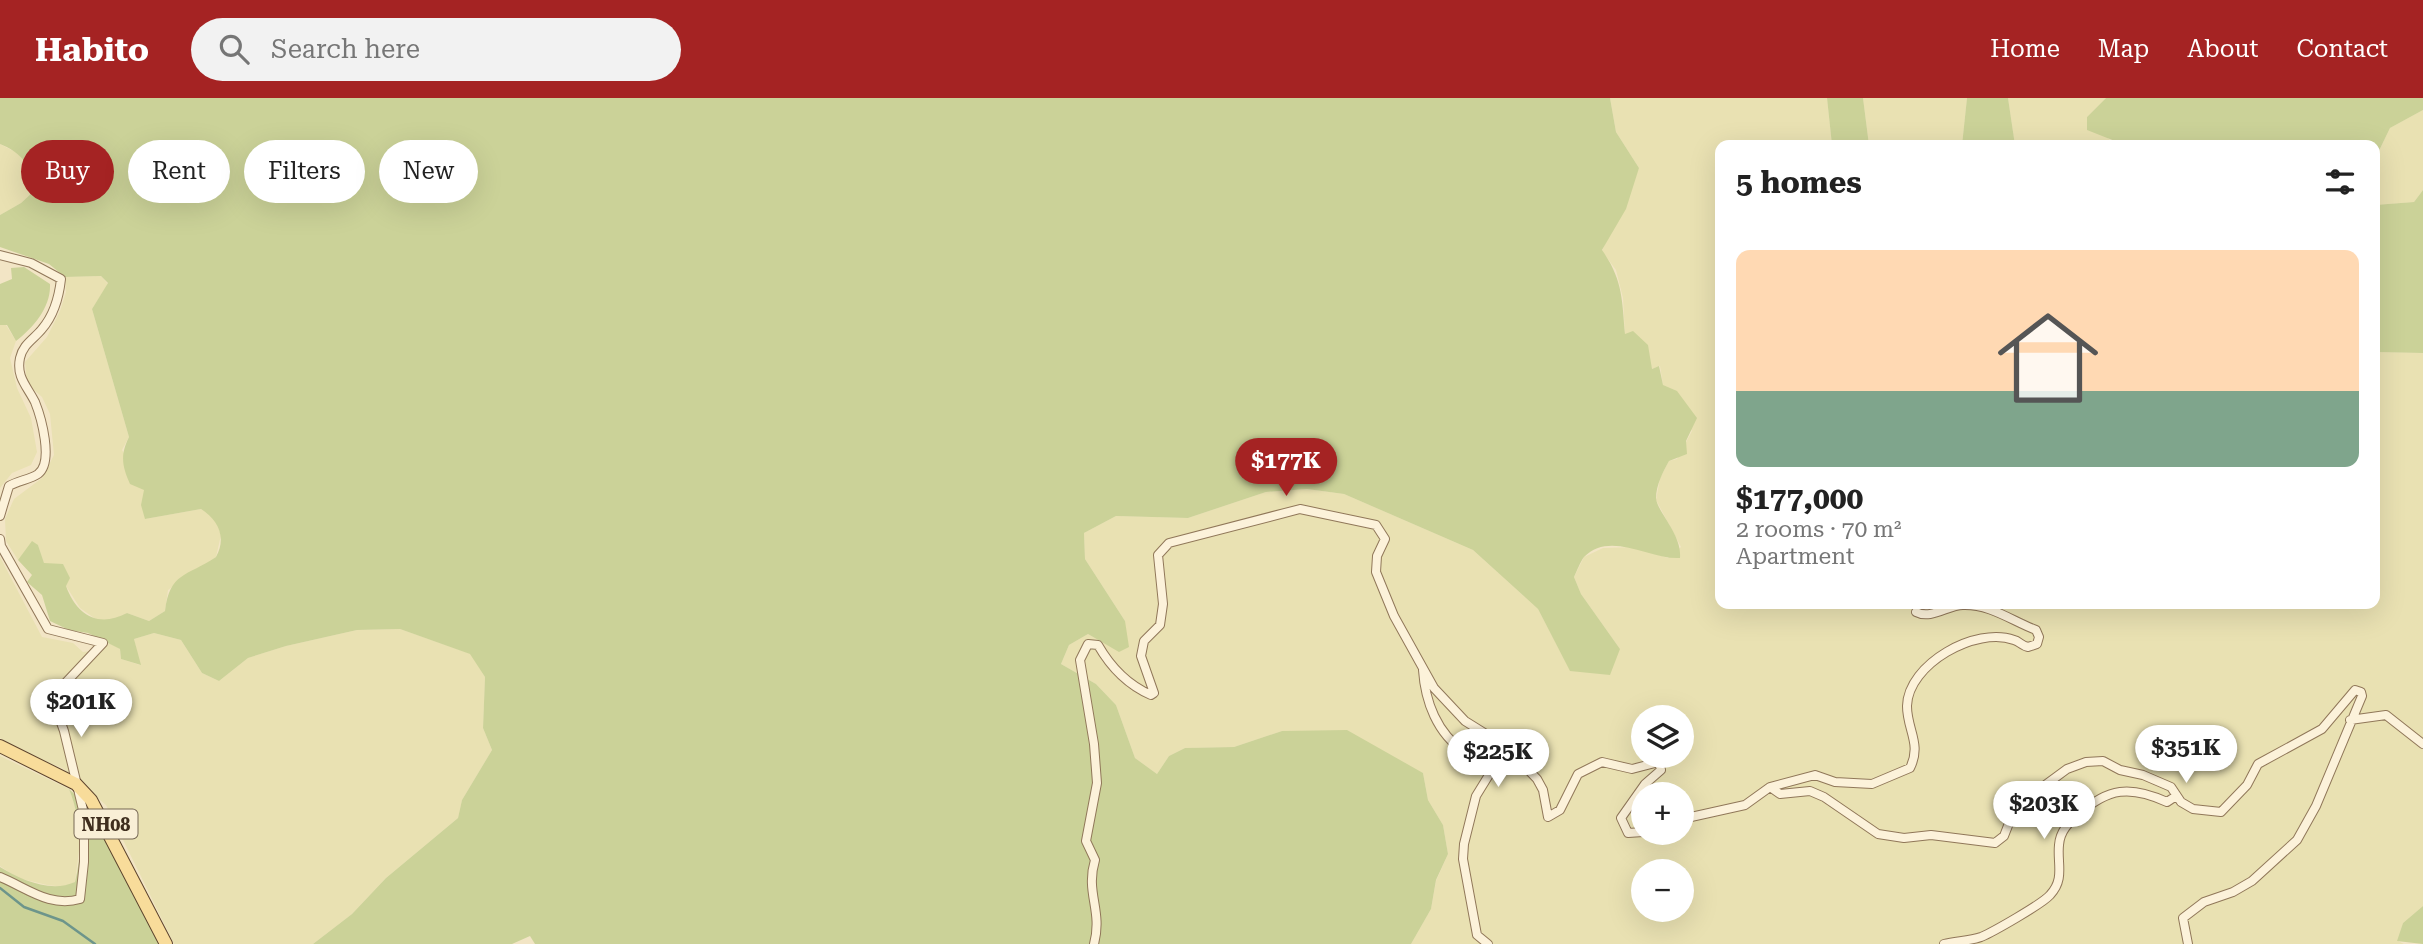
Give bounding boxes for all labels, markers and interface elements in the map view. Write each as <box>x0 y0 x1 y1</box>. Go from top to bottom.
search box <box>191 18 681 81</box>
text: Habito <box>35 30 149 69</box>
icon: search <box>215 30 253 68</box>
text: Search here <box>271 34 420 64</box>
text: Home <box>1990 35 2060 63</box>
text: Map <box>2098 35 2149 63</box>
text: About <box>2187 35 2258 63</box>
text: Contact <box>2296 35 2388 63</box>
chip: Buy <box>21 140 114 203</box>
chip: Rent <box>128 140 230 203</box>
chip: Filters <box>244 140 365 203</box>
chip: New <box>379 140 478 203</box>
icon: filters <box>2321 163 2359 201</box>
text: 5 homes <box>1736 165 1862 200</box>
icon: home <box>1985 295 2111 421</box>
pin: $177K <box>1237 438 1335 498</box>
text: $177K <box>1251 447 1321 474</box>
text: $177,000 <box>1736 481 1863 516</box>
text: 2 rooms · 70 m² <box>1736 516 1902 543</box>
text: Apartment <box>1736 543 1855 570</box>
pin: $201K <box>32 680 130 739</box>
text: $201K <box>46 688 116 715</box>
map controls <box>1631 705 1694 922</box>
button: layers <box>1631 705 1694 768</box>
pin: $351K <box>2137 726 2235 785</box>
pin: $225K <box>1449 730 1547 789</box>
text: $351K <box>2151 734 2221 761</box>
text: $225K <box>1463 738 1533 765</box>
button: + <box>1631 782 1694 845</box>
pin: $203K <box>1995 782 2093 841</box>
text: $203K <box>2009 790 2079 817</box>
road number: NH08 <box>74 810 138 838</box>
button: − <box>1631 859 1694 922</box>

